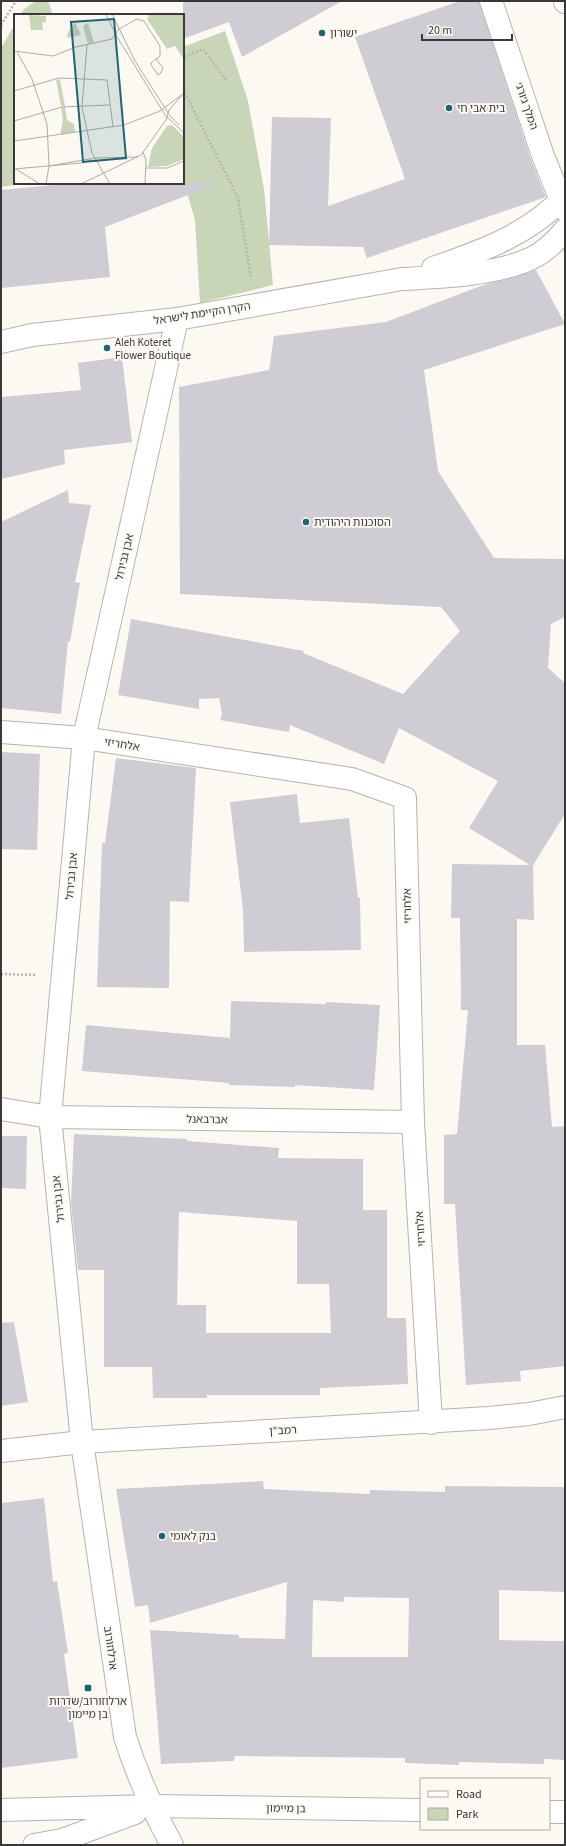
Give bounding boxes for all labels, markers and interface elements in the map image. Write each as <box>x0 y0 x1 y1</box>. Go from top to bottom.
inset map <box>14 14 184 184</box>
scale bar <box>422 16 512 42</box>
text: 20 m <box>428 22 452 39</box>
place label: ישורון <box>330 26 357 41</box>
marker: ישורון <box>317 28 327 38</box>
street label: המלך ג׳ורג׳ <box>511 81 542 132</box>
place label: בית אבי חי <box>457 101 505 116</box>
marker: בית אבי חי <box>444 103 454 113</box>
street label: הקרן הקיימת לישראל <box>153 298 252 329</box>
place label: Aleh Koteret Flower Boutique <box>115 335 191 363</box>
marker: Aleh Koteret Flower Boutique <box>102 343 112 353</box>
place label: הסוכנות היהודית <box>314 515 391 530</box>
marker: הסוכנות היהודית <box>301 517 311 527</box>
street label: אבן גבירול <box>112 532 137 582</box>
street label: אלחריזי <box>103 734 141 755</box>
street label: אבן גבירול <box>62 852 81 900</box>
street label: אלחריזי <box>400 888 415 924</box>
street label: אברבאנל <box>186 1112 228 1127</box>
street label: אבן גבירול <box>49 1175 68 1223</box>
street label: אלחריזי <box>412 1211 429 1247</box>
street label: רמב"ן <box>269 1422 297 1439</box>
place label: בנק לאומי <box>170 1529 216 1544</box>
marker: בנק לאומי <box>157 1531 167 1541</box>
street label: ארלוזורוב <box>100 1625 121 1671</box>
marker: ארלוזורוב/שדרות בן מיימון <box>83 1683 93 1693</box>
place label: ארלוזורוב/שדרות בן מיימון <box>49 1694 127 1722</box>
legend <box>420 1778 550 1830</box>
text: Road <box>456 1786 482 1803</box>
street label: בן מיימון <box>266 1801 306 1816</box>
text: Park <box>456 1806 478 1823</box>

